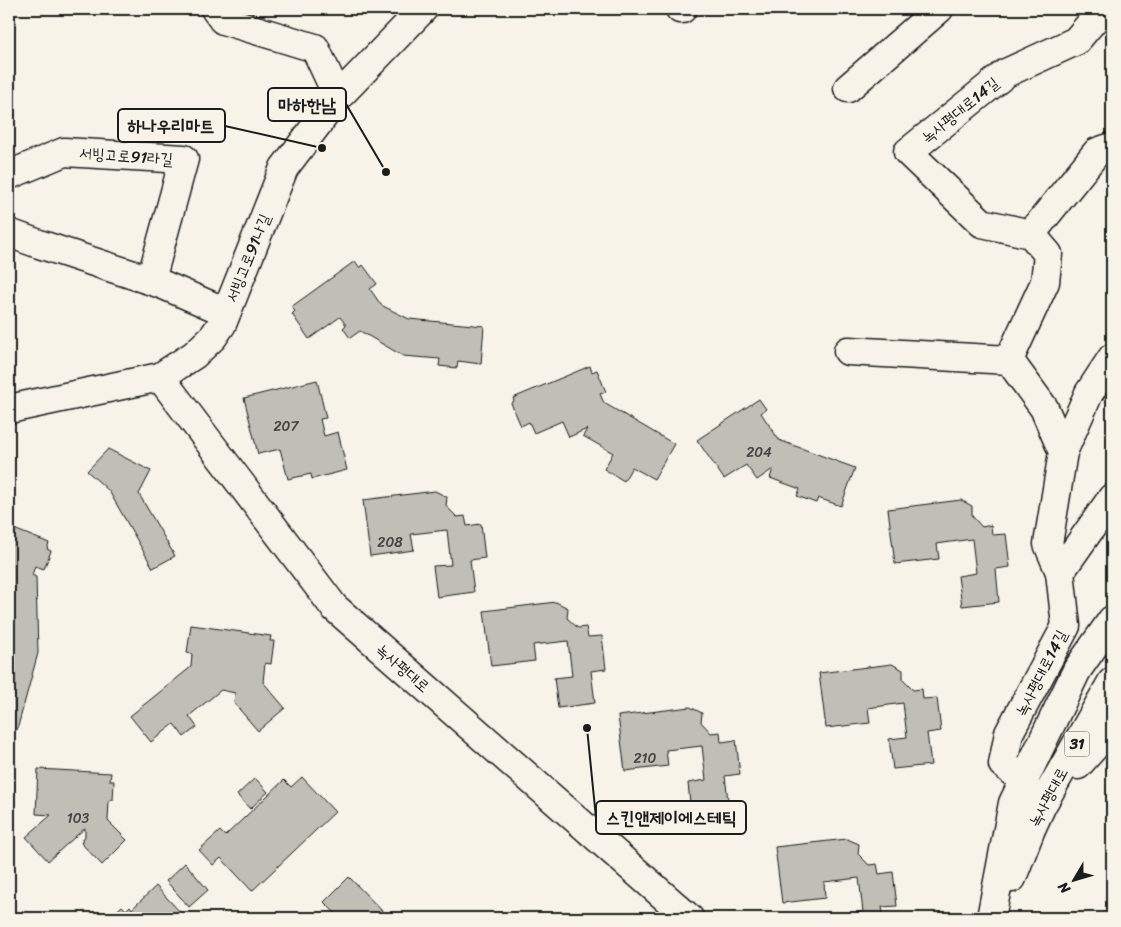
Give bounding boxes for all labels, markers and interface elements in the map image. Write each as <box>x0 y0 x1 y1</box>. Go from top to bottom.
street label: 녹사평대로14길 <box>914 69 1006 151</box>
callout: 마하한남 <box>268 88 346 121</box>
text: 마하한남 <box>278 89 336 121</box>
callout: 하나우리마트 <box>118 109 225 142</box>
text: 하나우리마트 <box>128 110 214 142</box>
street label: 서빙고로91라길 <box>78 138 174 174</box>
street label: 서빙고로91나길 <box>217 209 279 307</box>
house number: 207 <box>274 414 299 439</box>
house number: 204 <box>746 440 772 465</box>
house number: 208 <box>377 530 403 555</box>
street label: 녹사평대로14길 <box>1007 624 1075 722</box>
street label: 녹사평대로 <box>369 636 437 700</box>
road number: 31 <box>1064 732 1090 756</box>
house number: 210 <box>634 746 657 771</box>
street label: 녹사평대로 <box>1020 762 1076 832</box>
callout: 스킨앤제이에스테틱 <box>596 801 746 834</box>
text: 스킨앤제이에스테틱 <box>606 802 736 834</box>
house number: 103 <box>67 806 90 831</box>
north arrow <box>1048 854 1098 904</box>
text: N <box>1051 876 1078 900</box>

